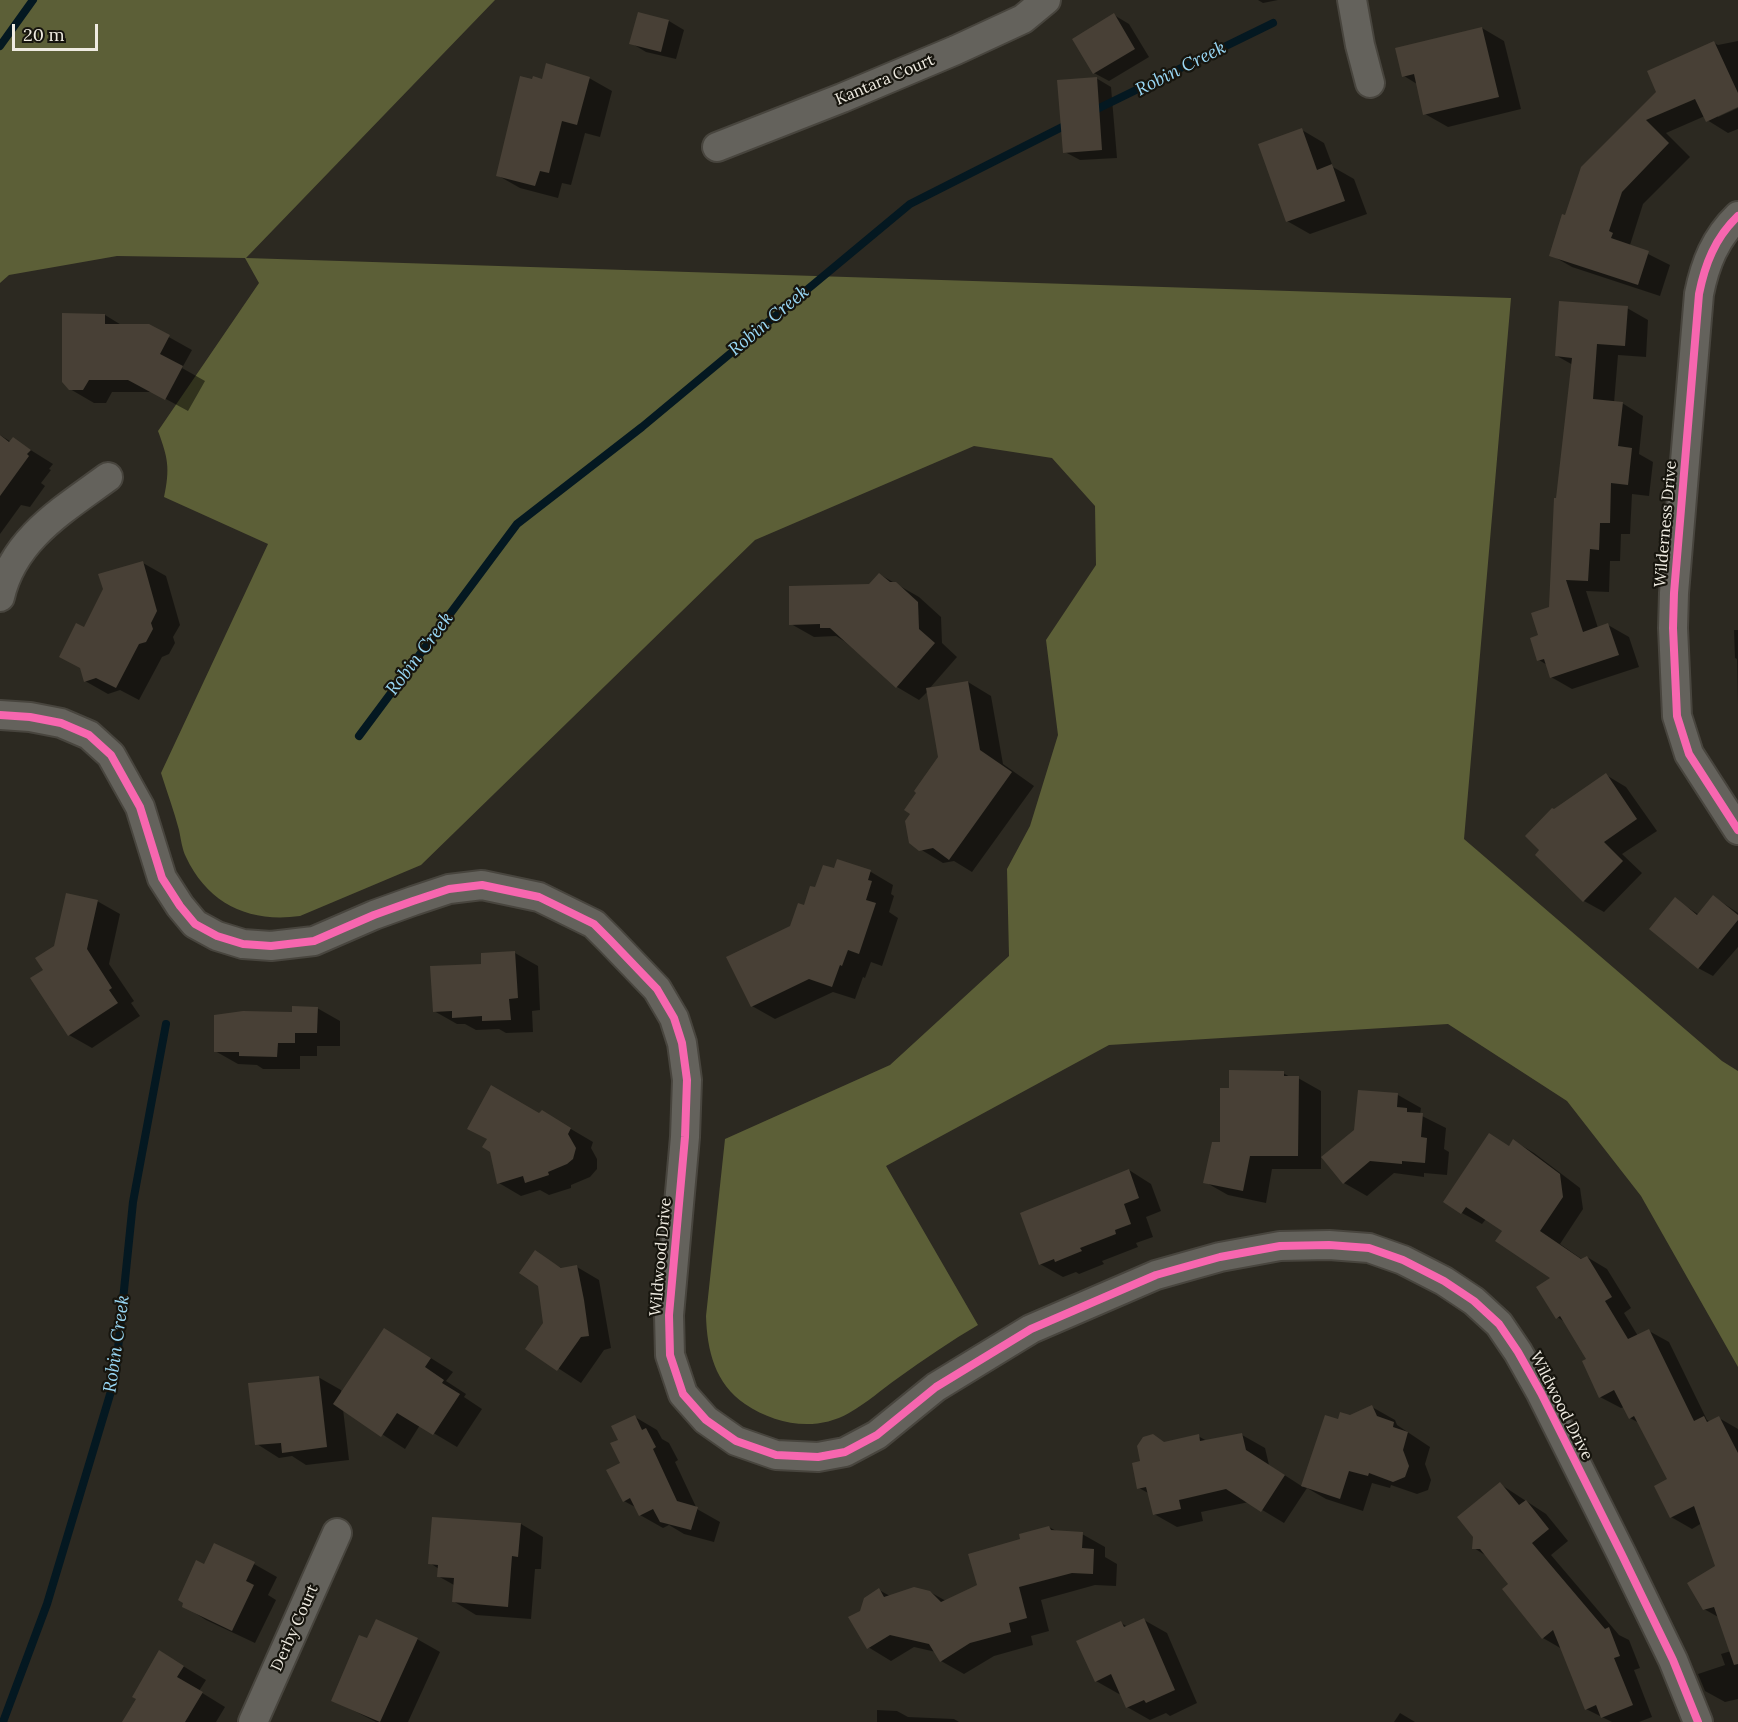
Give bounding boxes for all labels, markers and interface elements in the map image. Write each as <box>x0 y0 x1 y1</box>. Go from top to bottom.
scale bar <box>15 12 100 50</box>
text: 20 m <box>23 23 65 46</box>
water label: Robin Creek <box>1132 37 1230 101</box>
street label: Kantara Court <box>833 50 937 110</box>
water label: Robin Creek <box>724 281 814 361</box>
street label: Wilderness Drive <box>1651 460 1681 588</box>
water label: Robin Creek <box>382 608 458 700</box>
street label: Wildwood Drive <box>646 1197 676 1317</box>
water label: Robin Creek <box>99 1294 135 1394</box>
street label: Wildwood Drive <box>1525 1349 1597 1463</box>
street label: Derby Court <box>267 1582 323 1674</box>

